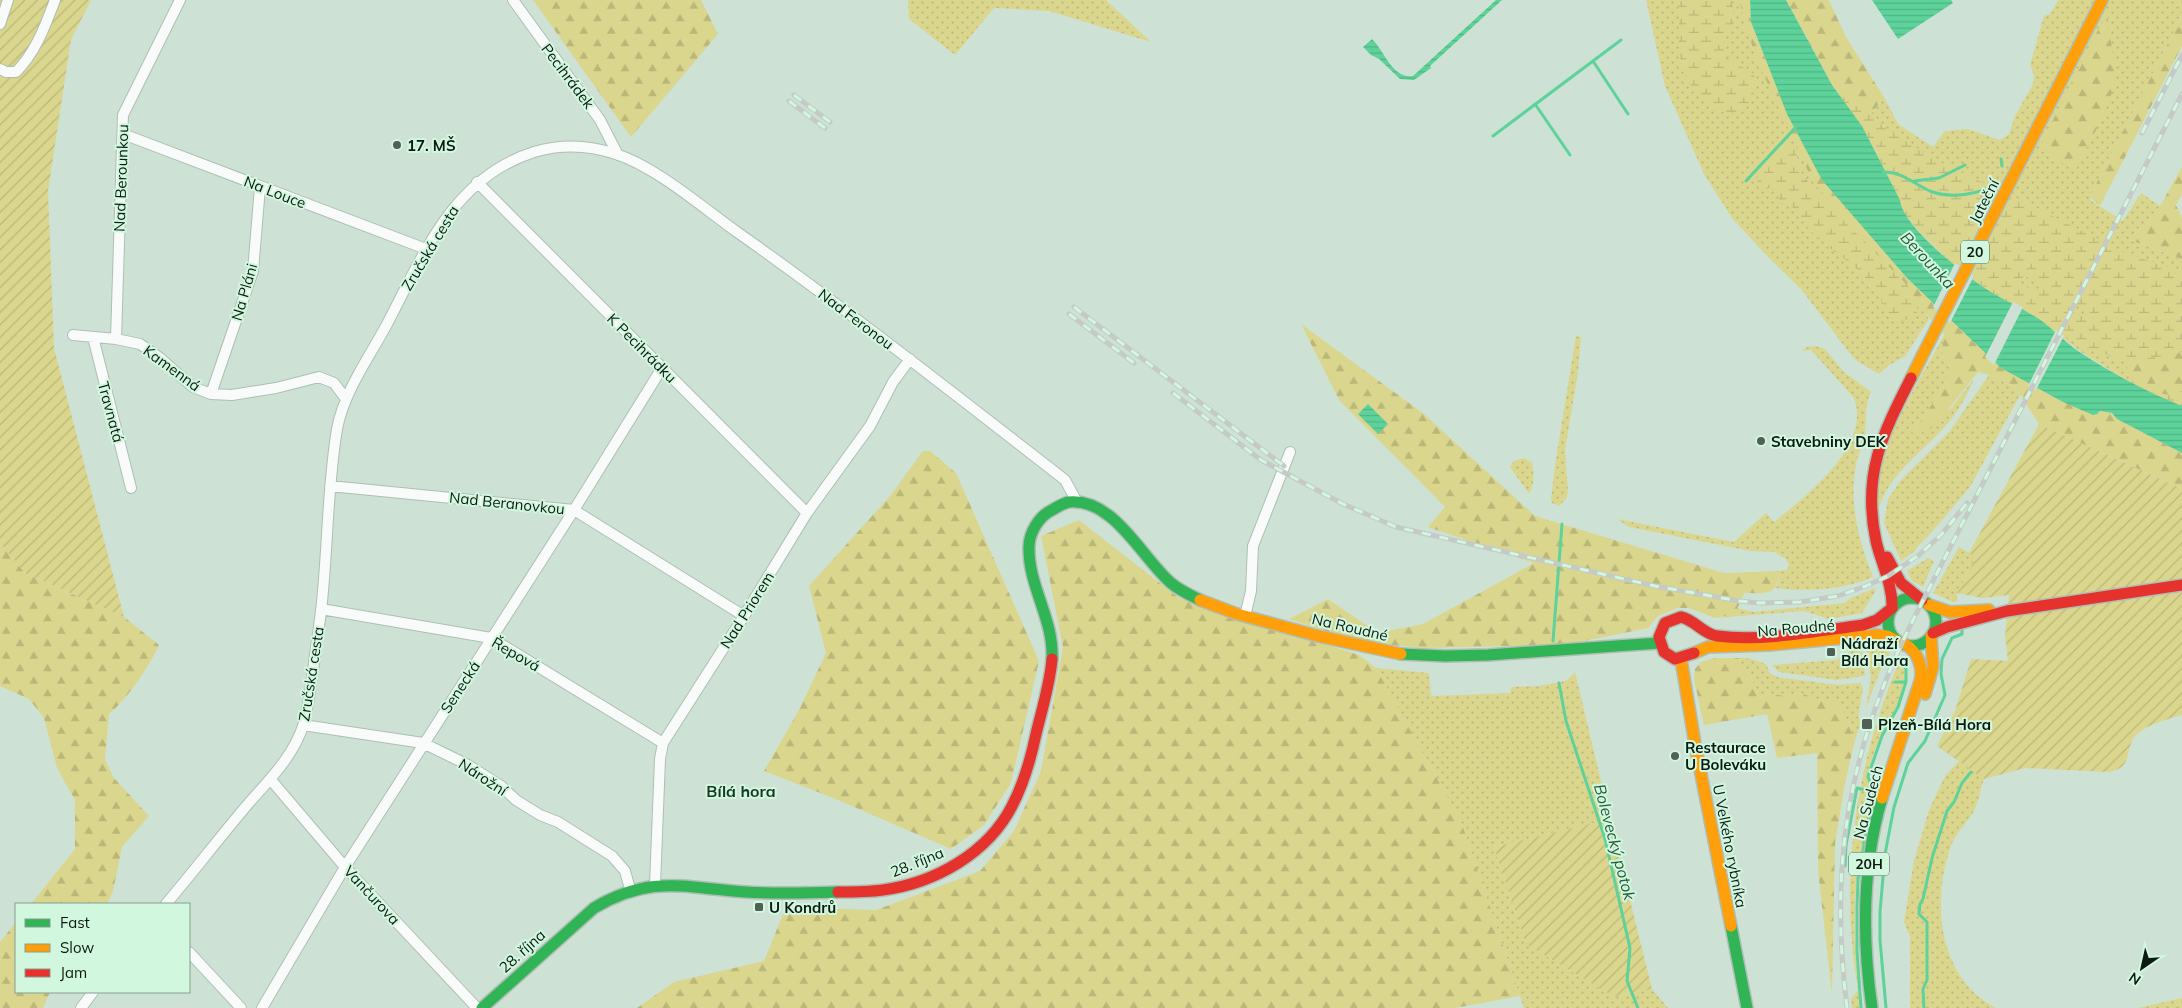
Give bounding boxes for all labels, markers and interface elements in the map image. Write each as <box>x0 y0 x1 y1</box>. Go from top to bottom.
street label: Pecihrádek <box>537 40 599 113</box>
street label: Nad Berounkou <box>110 124 132 232</box>
place label: 17. MŠ <box>407 136 456 155</box>
marker: 17. MŠ <box>391 139 403 151</box>
street label: Na Louce <box>241 172 309 212</box>
street label: Jateční <box>1965 174 2004 226</box>
street label: Zručská cesta <box>397 202 463 294</box>
water label: Berounka <box>1897 227 1960 293</box>
road number: 20 <box>1961 240 1989 264</box>
street label: Na Pláni <box>227 261 261 323</box>
street label: Nad Feronou <box>815 285 897 353</box>
street label: K Pecihrádku <box>603 309 681 387</box>
street label: Kamenná <box>140 341 204 395</box>
street label: Travnatá <box>94 379 128 445</box>
place label: Stavebniny DEK <box>1771 432 1887 451</box>
marker: Stavebniny DEK <box>1755 435 1767 447</box>
street label: Nad Beranovkou <box>448 487 566 519</box>
street label: Nad Priorem <box>716 568 778 652</box>
street label: Na Roudné <box>1310 609 1390 645</box>
street label: Na Roudné <box>1757 615 1835 641</box>
street label: Zručská cesta <box>294 625 328 723</box>
street label: Řepová <box>488 633 544 675</box>
place label: Nádraží Bílá Hora <box>1841 634 1909 670</box>
marker: Nádraží Bílá Hora <box>1825 646 1837 658</box>
street label: Senecká <box>436 657 484 717</box>
place label: Plzeň-Bílá Hora <box>1878 715 1991 734</box>
marker: Plzeň-Bílá Hora <box>1860 717 1874 731</box>
place label: Restaurace U Boleváku <box>1685 738 1766 774</box>
marker: Restaurace U Boleváku <box>1669 750 1681 762</box>
street label: Nárožní <box>455 754 512 800</box>
street label: Na Sudech <box>1849 763 1887 841</box>
district label: Bílá hora <box>706 781 776 801</box>
water label: Bolevecký potok <box>1590 782 1640 903</box>
street label: U Velkého rybníka <box>1709 783 1751 909</box>
street label: 28. října <box>888 843 946 881</box>
road number: 20H <box>1849 852 1889 876</box>
street label: Vančurova <box>340 861 404 929</box>
place label: U Kondrů <box>769 898 836 917</box>
marker: U Kondrů <box>753 901 765 913</box>
legend <box>15 903 190 993</box>
text: Fast <box>60 913 90 932</box>
street label: 28. října <box>495 925 549 977</box>
text: Slow <box>60 938 94 957</box>
north arrow <box>2117 943 2167 993</box>
text: Jam <box>60 963 87 982</box>
text: N <box>2125 968 2144 989</box>

